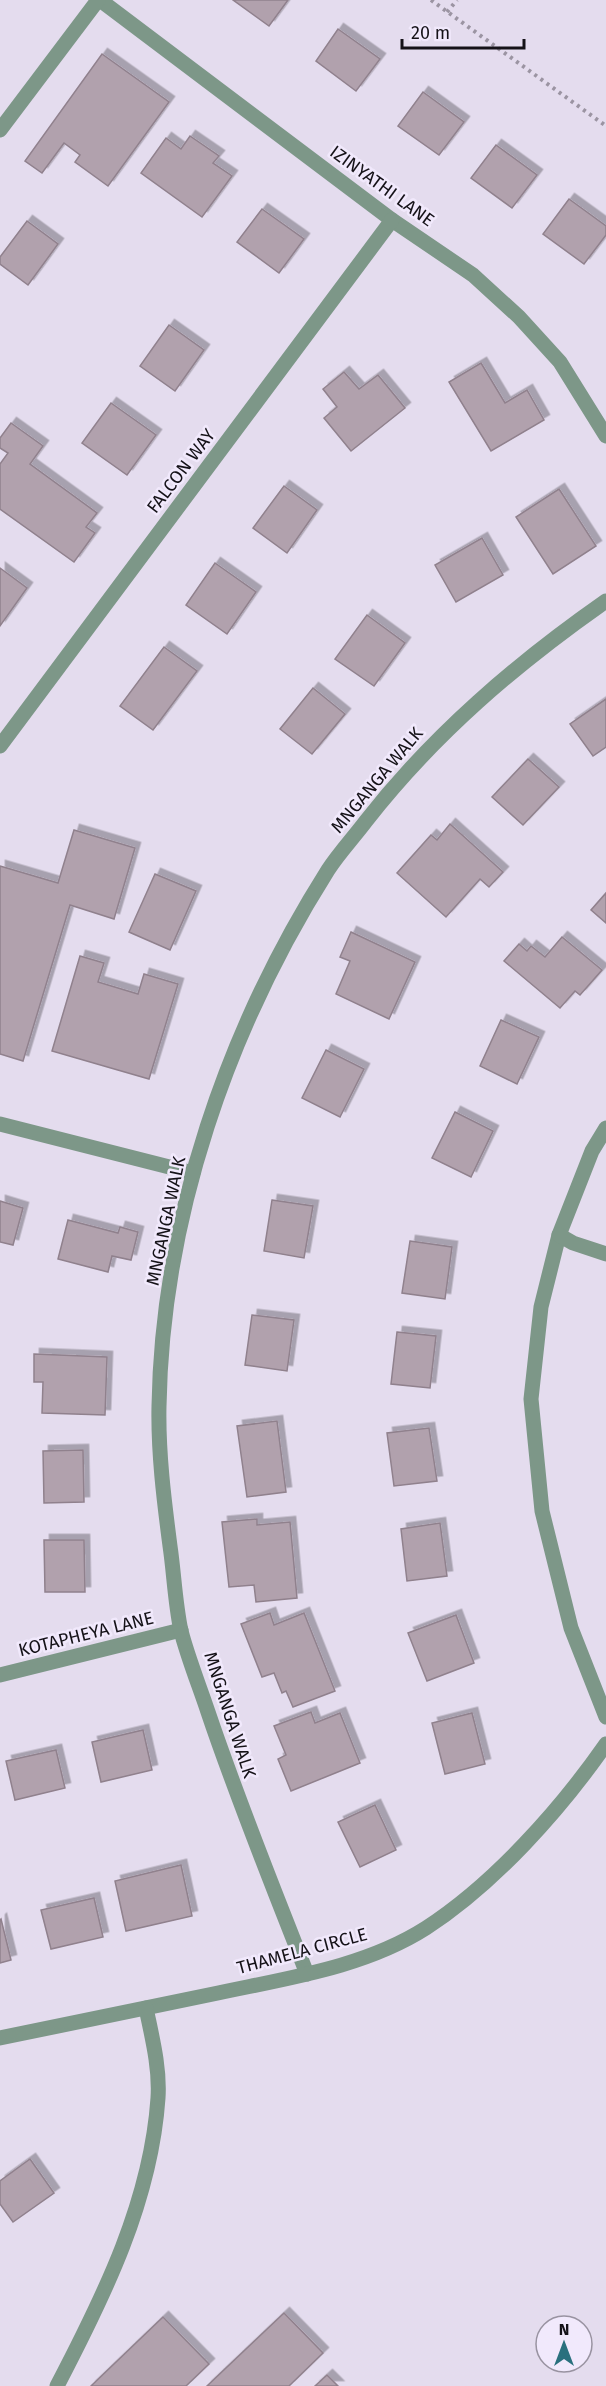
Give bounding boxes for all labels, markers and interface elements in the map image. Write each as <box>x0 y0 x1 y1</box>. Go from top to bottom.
scale bar <box>402 12 524 50</box>
text: 20 m <box>411 22 450 44</box>
street label: IZINYATHI LANE <box>326 141 438 231</box>
street label: FALCON WAY <box>142 424 220 517</box>
street label: MNGANGA WALK <box>326 722 428 837</box>
street label: MNGANGA WALK <box>142 1154 191 1288</box>
street label: KOTAPHEYA LANE <box>16 1607 156 1661</box>
street label: MNGANGA WALK <box>199 1649 261 1781</box>
street label: THAMELA CIRCLE <box>234 1923 370 1979</box>
north arrow <box>534 2314 594 2374</box>
text: N <box>559 2320 569 2339</box>

